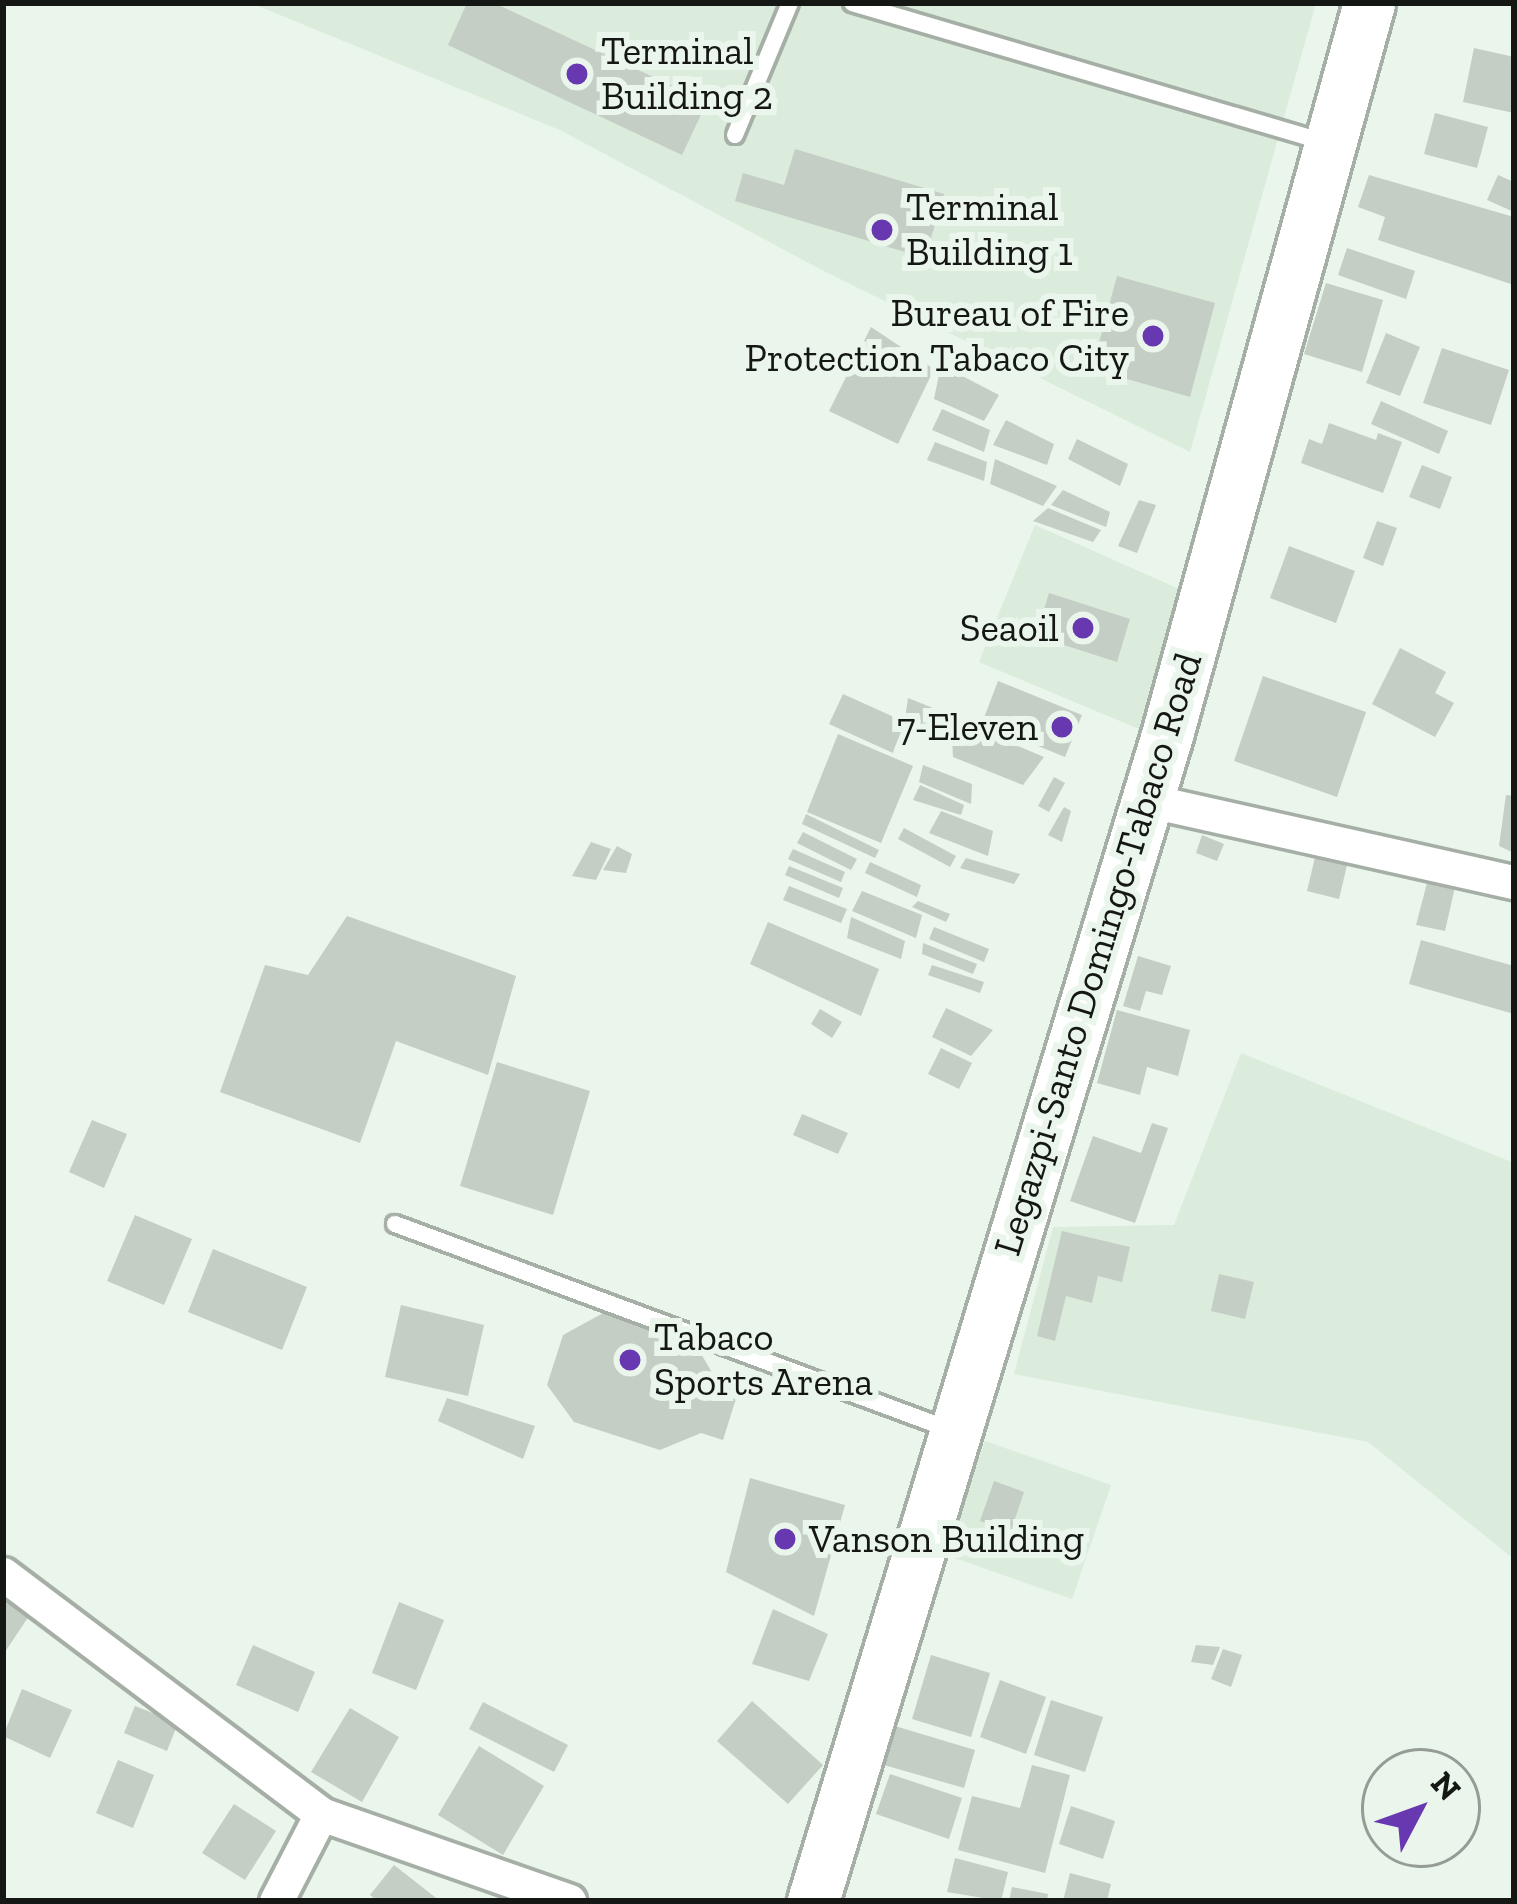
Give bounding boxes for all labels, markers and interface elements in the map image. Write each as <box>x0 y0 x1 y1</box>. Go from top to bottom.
place label: Terminal Building 2 <box>601 29 773 120</box>
marker: Terminal Building 2 <box>564 61 590 87</box>
place label: Terminal Building 1 <box>906 185 1073 276</box>
marker: Terminal Building 1 <box>869 217 895 243</box>
place label: Bureau of Fire Protection Tabaco City <box>744 291 1129 382</box>
marker: Bureau of Fire Protection Tabaco City <box>1140 323 1166 349</box>
place label: Seaoil <box>960 605 1059 651</box>
marker: Seaoil <box>1070 615 1096 641</box>
street label: Legazpi-Santo Domingo-Tabaco Road <box>984 647 1212 1261</box>
place label: 7-Eleven <box>897 704 1038 750</box>
marker: 7-Eleven <box>1049 714 1075 740</box>
place label: Tabaco Sports Arena <box>654 1315 874 1406</box>
marker: Tabaco Sports Arena <box>617 1347 643 1373</box>
place label: Vanson Building <box>809 1516 1084 1562</box>
marker: Vanson Building <box>772 1526 798 1552</box>
north arrow <box>1361 1748 1481 1868</box>
text: N <box>1423 1764 1469 1808</box>

